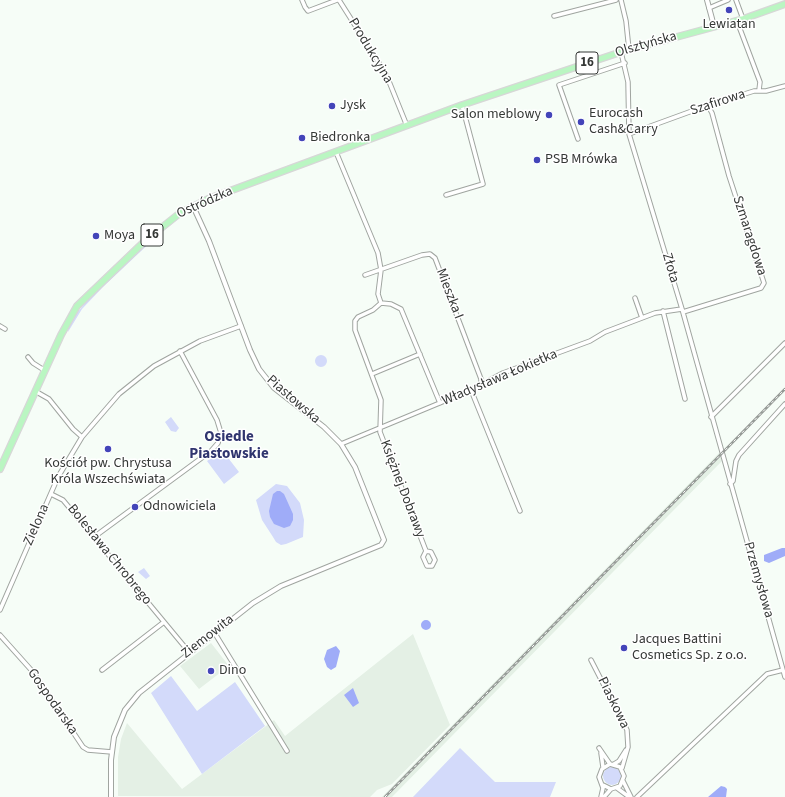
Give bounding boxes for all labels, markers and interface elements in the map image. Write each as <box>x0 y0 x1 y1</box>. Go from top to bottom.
marker: Lewiatan <box>724 5 734 15</box>
street label: Produkcyjna <box>344 15 396 87</box>
place label: Lewiatan <box>702 17 756 33</box>
street label: Olsztyńska <box>613 28 679 62</box>
road number: 16 <box>576 52 598 74</box>
street label: Szafirowa <box>688 86 748 120</box>
place label: Jysk <box>340 98 366 114</box>
marker: Jysk <box>327 101 337 111</box>
place label: Eurocash Cash&Carry <box>589 106 658 138</box>
place label: Salon meblowy <box>451 107 541 123</box>
marker: Salon meblowy <box>544 110 554 120</box>
marker: Eurocash Cash&Carry <box>576 117 586 127</box>
place label: Biedronka <box>310 130 370 146</box>
marker: Biedronka <box>297 133 307 143</box>
place label: PSB Mrówka <box>545 152 618 168</box>
marker: PSB Mrówka <box>532 155 542 165</box>
street label: Ostródzka <box>174 183 236 223</box>
street label: Szmaragdowa <box>728 194 770 278</box>
road number: 16 <box>141 224 163 246</box>
place label: Moya <box>104 228 135 244</box>
marker: Moya <box>91 231 101 241</box>
street label: Złota <box>658 251 682 285</box>
street label: Mieszka I <box>432 266 466 322</box>
street label: Władysława Łokietka <box>440 346 560 410</box>
street label: Piastowska <box>263 372 323 428</box>
district label: Osiedle Piastowskie <box>189 429 269 464</box>
street label: Księżnej Dobrawy <box>376 438 428 540</box>
marker: Kościół pw. Chrystusa Króla Wszechświata <box>103 444 113 454</box>
place label: Kościół pw. Chrystusa Króla Wszechświata <box>44 456 172 488</box>
place label: Odnowiciela <box>143 499 216 515</box>
street label: Bolesława Chrobrego <box>63 501 155 609</box>
street label: Zielona <box>20 502 54 548</box>
marker: Odnowiciela <box>130 502 140 512</box>
street label: Przemysłowa <box>739 540 777 620</box>
street label: Ziemowita <box>178 611 238 663</box>
place label: Jacques Battini Cosmetics Sp. z o.o. <box>632 632 747 664</box>
marker: Jacques Battini Cosmetics Sp. z o.o. <box>619 643 629 653</box>
place label: Dino <box>219 663 246 679</box>
street label: Gospodarska <box>23 666 81 738</box>
marker: Dino <box>206 666 216 676</box>
street label: Piaskowa <box>593 674 633 732</box>

